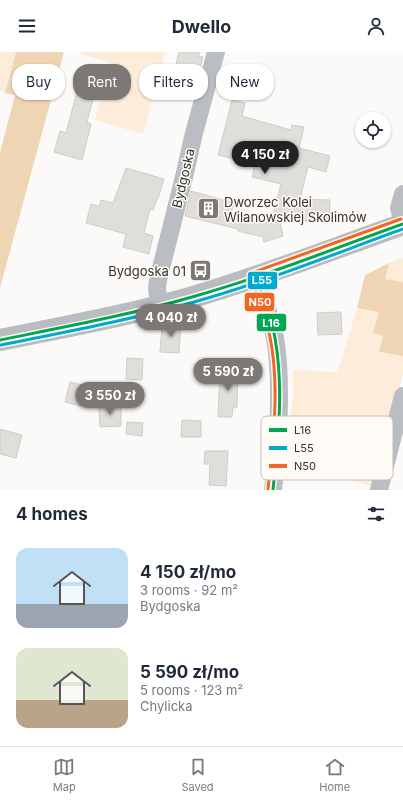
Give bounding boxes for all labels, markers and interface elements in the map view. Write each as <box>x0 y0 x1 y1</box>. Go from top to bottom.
icon: menu <box>16 15 38 37</box>
icon: person <box>365 15 387 37</box>
text: Dwello <box>172 16 231 37</box>
chip: Buy <box>12 64 65 100</box>
chip: Rent <box>73 64 131 100</box>
chip: Filters <box>139 64 208 100</box>
chip: New <box>216 64 274 100</box>
map controls <box>355 112 391 148</box>
button: locate <box>355 112 391 148</box>
pin: 4 150 zł <box>224 141 306 175</box>
text: 4 150 zł <box>241 146 289 162</box>
street label: Bydgoska <box>168 147 198 209</box>
place label: Dworzec Kolei Wilanowskiej Skolimów <box>224 194 367 225</box>
building icon: Dworzec Kolei Wilanowskiej Skolimów <box>196 196 222 222</box>
bus stop icon: Bydgoska 01 <box>188 258 214 284</box>
place label: Bydgoska 01 <box>108 263 186 279</box>
line badge: L55 <box>247 271 278 290</box>
text: L55 <box>252 273 272 287</box>
line badge: N50 <box>244 292 275 312</box>
text: N50 <box>249 295 271 309</box>
pin: 4 040 zł <box>130 304 212 338</box>
text: 4 040 zł <box>145 309 197 325</box>
line badge: L16 <box>256 313 287 332</box>
text: L16 <box>262 316 280 330</box>
pin: 5 590 zł <box>187 358 269 392</box>
text: 5 590 zł <box>203 363 253 379</box>
pin: 3 550 zł <box>69 382 151 416</box>
text: 3 550 zł <box>85 387 135 403</box>
legend <box>261 416 393 480</box>
text: L16 <box>294 423 311 437</box>
text: L55 <box>294 441 314 455</box>
text: N50 <box>294 459 316 473</box>
icon: filters <box>365 503 387 525</box>
text: 4 homes <box>16 504 88 524</box>
text: 4 150 zł/mo <box>140 562 236 582</box>
icon: home <box>48 564 96 612</box>
text: 3 rooms · 92 m² <box>140 582 238 598</box>
text: Bydgoska <box>140 598 201 614</box>
text: 5 590 zł/mo <box>140 662 239 682</box>
icon: home <box>48 664 96 712</box>
text: 5 rooms · 123 m² <box>140 682 243 698</box>
text: Chylicka <box>140 698 193 714</box>
tab: Map <box>53 756 76 794</box>
tab: Saved <box>181 756 214 794</box>
tab: Home <box>319 756 350 794</box>

